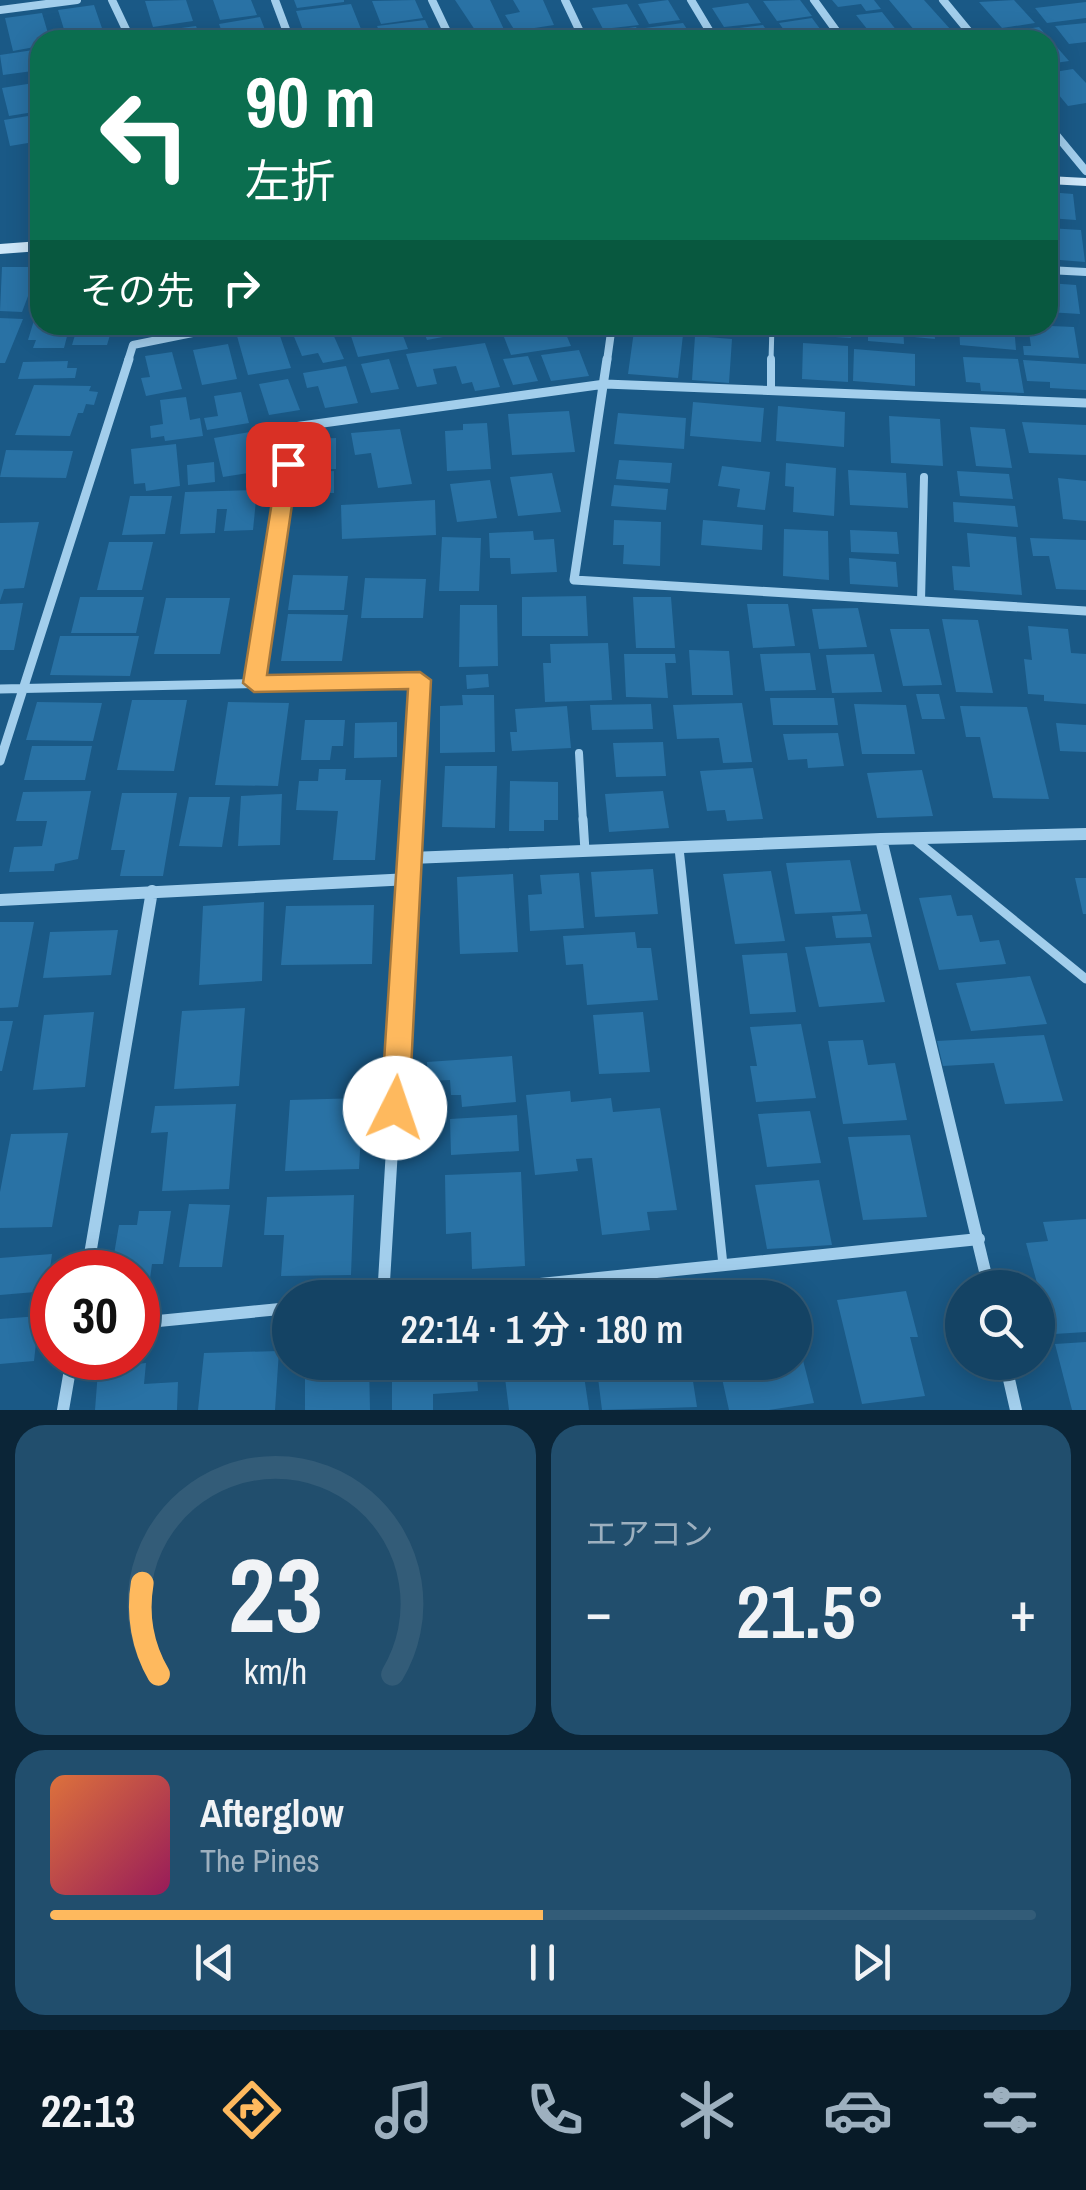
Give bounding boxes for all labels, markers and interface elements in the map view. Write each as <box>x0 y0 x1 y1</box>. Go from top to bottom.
text: 90 m <box>245 55 376 149</box>
icon: left <box>80 70 210 200</box>
text: 左折 <box>245 150 335 211</box>
icon: right <box>214 260 269 315</box>
text: その先 <box>80 265 194 316</box>
pin <box>246 422 331 507</box>
icon: arrive <box>261 437 316 492</box>
position arrow <box>343 1056 447 1160</box>
speed limit sign: 30 <box>30 1250 160 1380</box>
map controls <box>945 1270 1055 1380</box>
button: search <box>945 1270 1055 1380</box>
text: 22:14 · 1 分 · 180 m <box>401 1304 683 1355</box>
text: エアコン <box>586 1512 714 1555</box>
text: 23 <box>228 1524 323 1664</box>
text: 21.5° <box>736 1560 886 1661</box>
text: − <box>586 1574 612 1648</box>
text: + <box>1010 1574 1036 1648</box>
text: km/h <box>243 1647 307 1695</box>
text: Afterglow <box>200 1788 344 1839</box>
text: The Pines <box>200 1839 320 1882</box>
icon: previous <box>187 1935 242 1990</box>
icon: pause <box>515 1935 570 1990</box>
icon: next <box>844 1935 899 1990</box>
icon: directions <box>217 2075 287 2145</box>
icon: music <box>369 2075 439 2145</box>
icon: phone <box>520 2075 590 2145</box>
icon: climate <box>672 2075 742 2145</box>
icon: car <box>823 2075 893 2145</box>
icon: filters <box>975 2075 1045 2145</box>
text: 22:13 <box>41 2080 135 2141</box>

